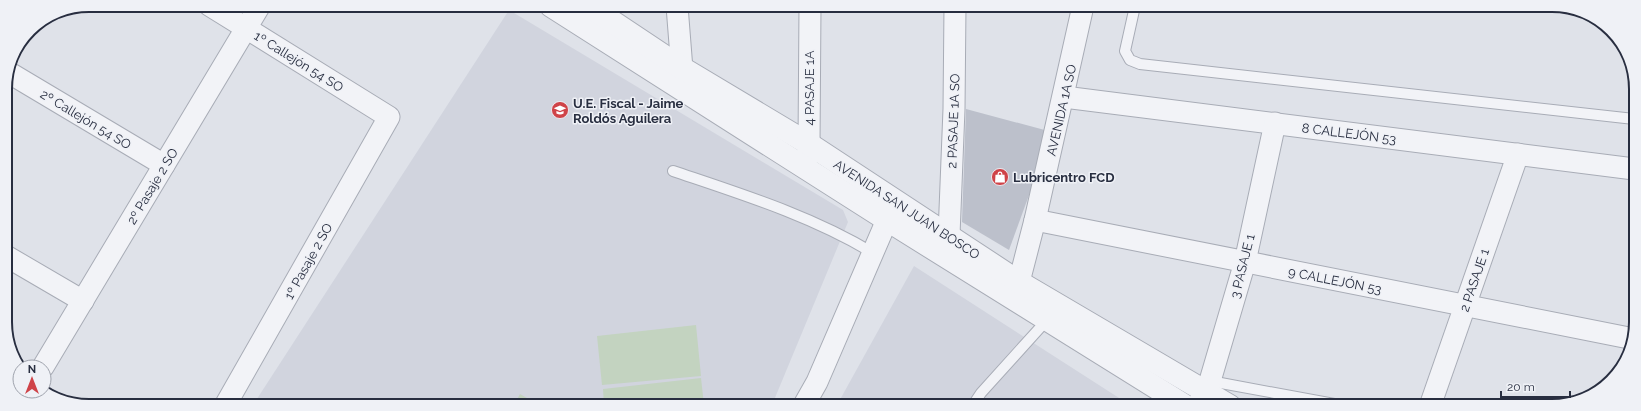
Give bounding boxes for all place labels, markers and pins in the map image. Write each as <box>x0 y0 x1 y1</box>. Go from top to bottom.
place label: U.E. Fiscal - Jaime Roldós Aguilera <box>573 96 684 126</box>
school or university icon: U.E. Fiscal - Jaime Roldós Aguilera <box>550 100 570 120</box>
shop icon: Lubricentro FCD <box>990 167 1010 187</box>
place label: Lubricentro FCD <box>1013 170 1115 185</box>

